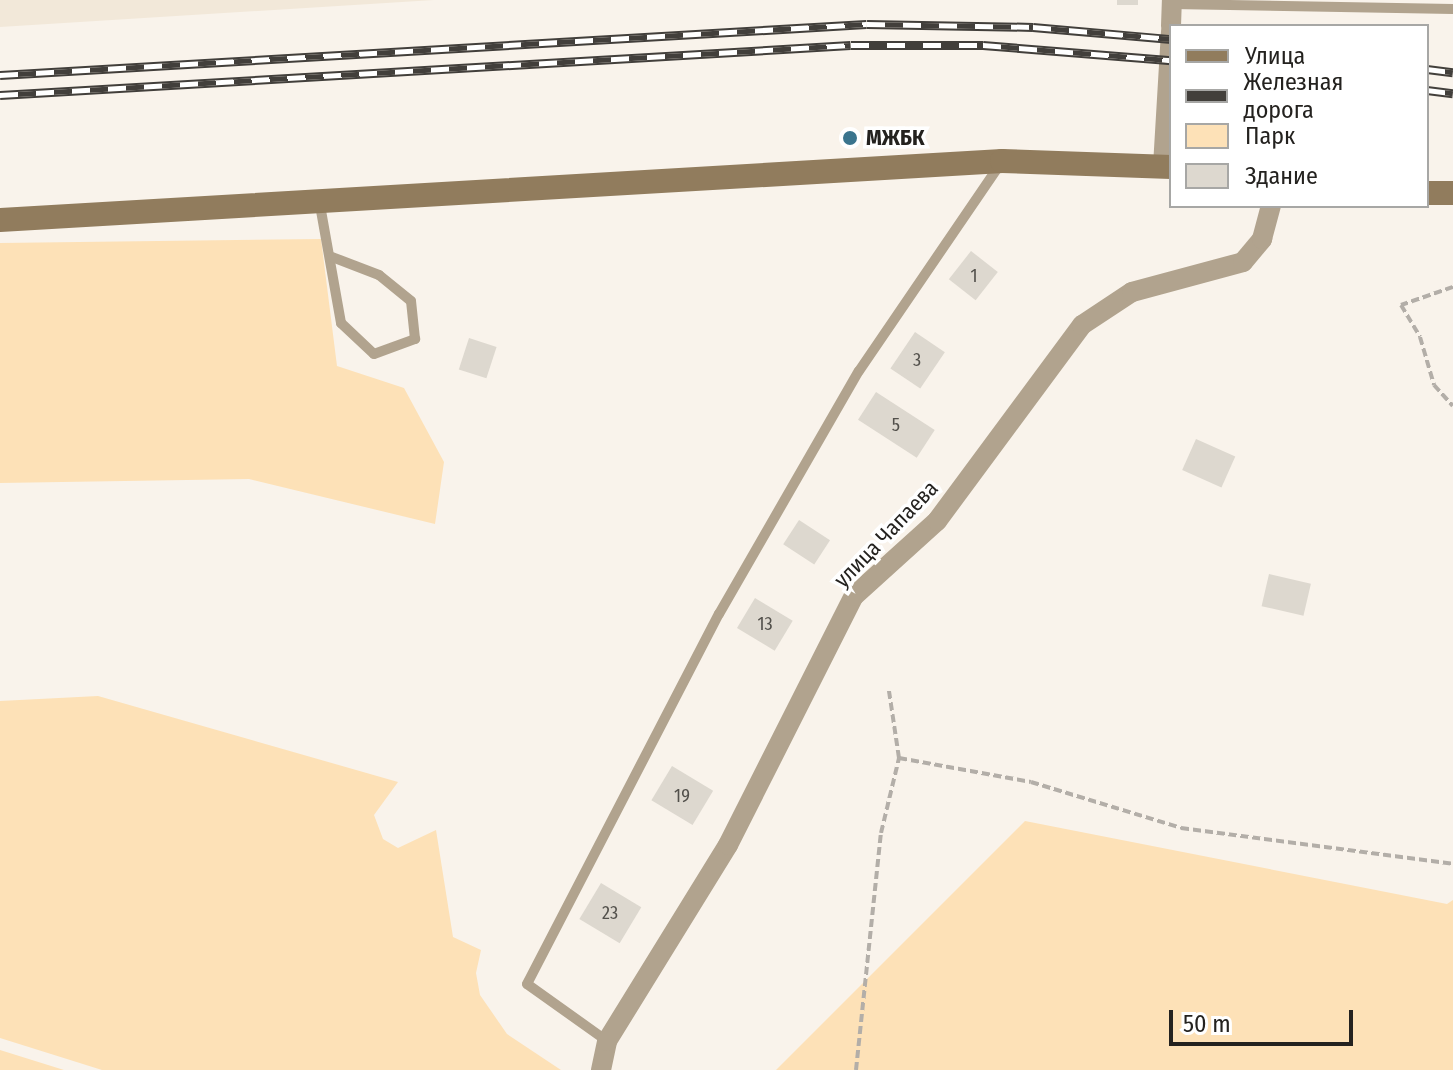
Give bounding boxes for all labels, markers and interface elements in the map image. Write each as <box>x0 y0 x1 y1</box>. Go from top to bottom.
legend <box>1169 24 1429 208</box>
text: Улица <box>1245 42 1305 70</box>
text: Железная дорога <box>1244 68 1343 124</box>
text: Парк <box>1245 122 1295 150</box>
place label: МЖБК <box>866 125 924 151</box>
marker: МЖБК <box>841 129 859 147</box>
text: Здание <box>1245 162 1318 190</box>
house number: 1 <box>970 265 978 287</box>
house number: 3 <box>913 349 921 371</box>
house number: 5 <box>892 414 900 436</box>
street label: улица Чапаева <box>829 475 943 593</box>
house number: 13 <box>757 613 773 635</box>
house number: 19 <box>674 785 690 807</box>
house number: 23 <box>602 902 618 924</box>
scale bar <box>1173 994 1357 1044</box>
text: 50 m <box>1183 1010 1231 1038</box>

